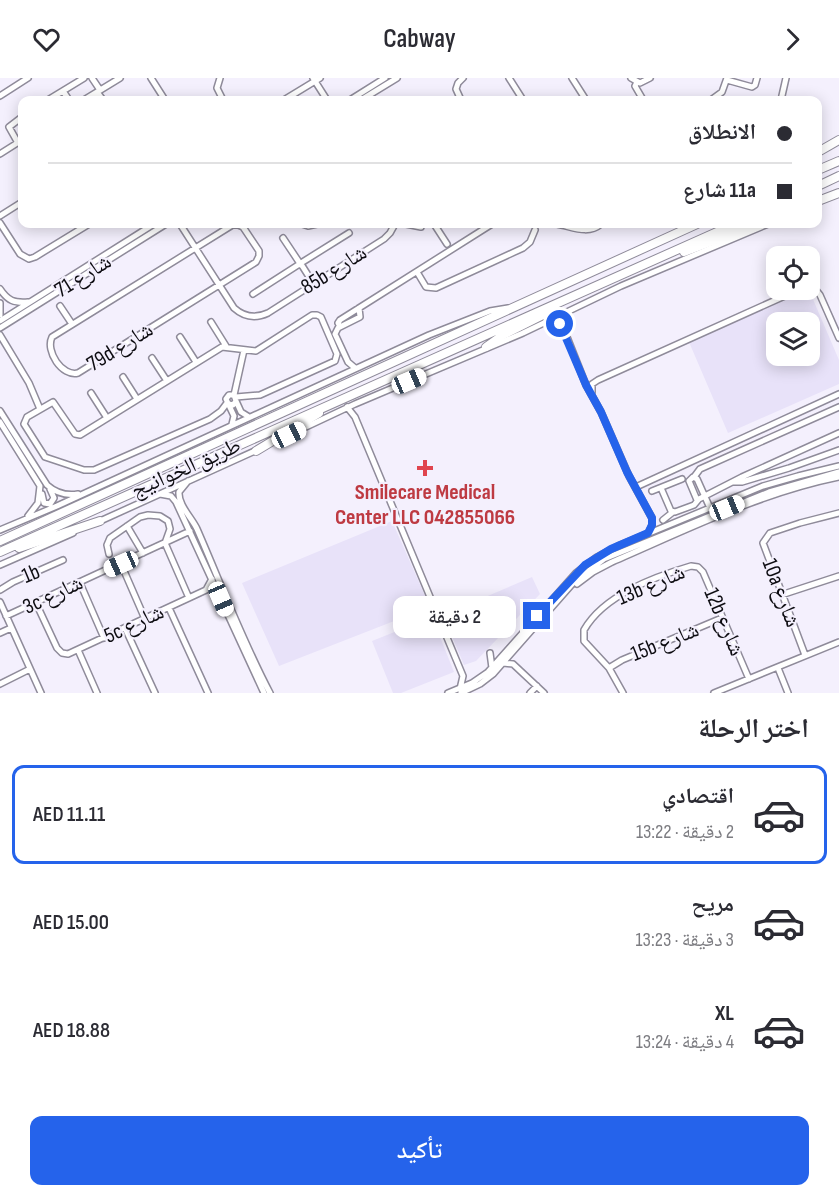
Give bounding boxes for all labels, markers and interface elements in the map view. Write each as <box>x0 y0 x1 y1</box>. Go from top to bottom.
icon: heart <box>30 23 63 56</box>
text: Cabway <box>383 23 456 55</box>
icon: forward <box>776 23 809 56</box>
text: الانطلاق <box>688 119 756 146</box>
text: 11a شارع <box>683 177 756 204</box>
street label: 85b شارع <box>296 239 372 301</box>
map controls <box>766 246 820 366</box>
button: locate <box>766 246 820 300</box>
street label: شارع 71 <box>50 248 116 304</box>
route start <box>546 310 573 337</box>
button: layers <box>766 312 820 366</box>
street label: 79d شارع <box>82 316 158 378</box>
car <box>389 366 429 396</box>
car <box>269 419 309 451</box>
street label: طريق الخوانيج <box>127 432 245 504</box>
marker: Smilecare Medical Center LLC 042855066 <box>416 459 434 477</box>
place label: Smilecare Medical Center LLC 042855066 <box>335 479 515 531</box>
car <box>707 493 747 523</box>
car <box>101 548 141 580</box>
street label: 10a شارع <box>756 555 806 631</box>
street label: 1b <box>18 558 44 590</box>
street label: 13b شارع <box>613 559 689 611</box>
street label: 3c شارع <box>19 569 87 621</box>
car <box>206 579 236 619</box>
street label: 12b شارع <box>698 584 750 660</box>
callout: 2 دقيقة <box>393 595 516 637</box>
street label: 5c شارع <box>100 598 168 650</box>
route end <box>523 602 550 629</box>
text: 2 دقيقة <box>428 605 481 629</box>
street label: 15b شارع <box>627 616 703 668</box>
text: اختر الرحلة <box>698 713 809 745</box>
text: اقتصادي <box>662 783 734 810</box>
icon: car <box>752 788 806 842</box>
text: AED 11.11 <box>33 801 105 828</box>
text: 2 دقيقة · 13:22 <box>636 820 734 844</box>
text: مريح <box>691 891 734 918</box>
icon: car <box>752 896 806 950</box>
text: AED 15.00 <box>33 909 109 936</box>
text: 3 دقيقة · 13:23 <box>636 928 734 952</box>
text: XL <box>715 1000 734 1027</box>
icon: car <box>752 1004 806 1058</box>
text: AED 18.88 <box>33 1017 110 1044</box>
text: 4 دقيقة · 13:24 <box>636 1030 734 1054</box>
button: تأكيد <box>30 1116 809 1185</box>

